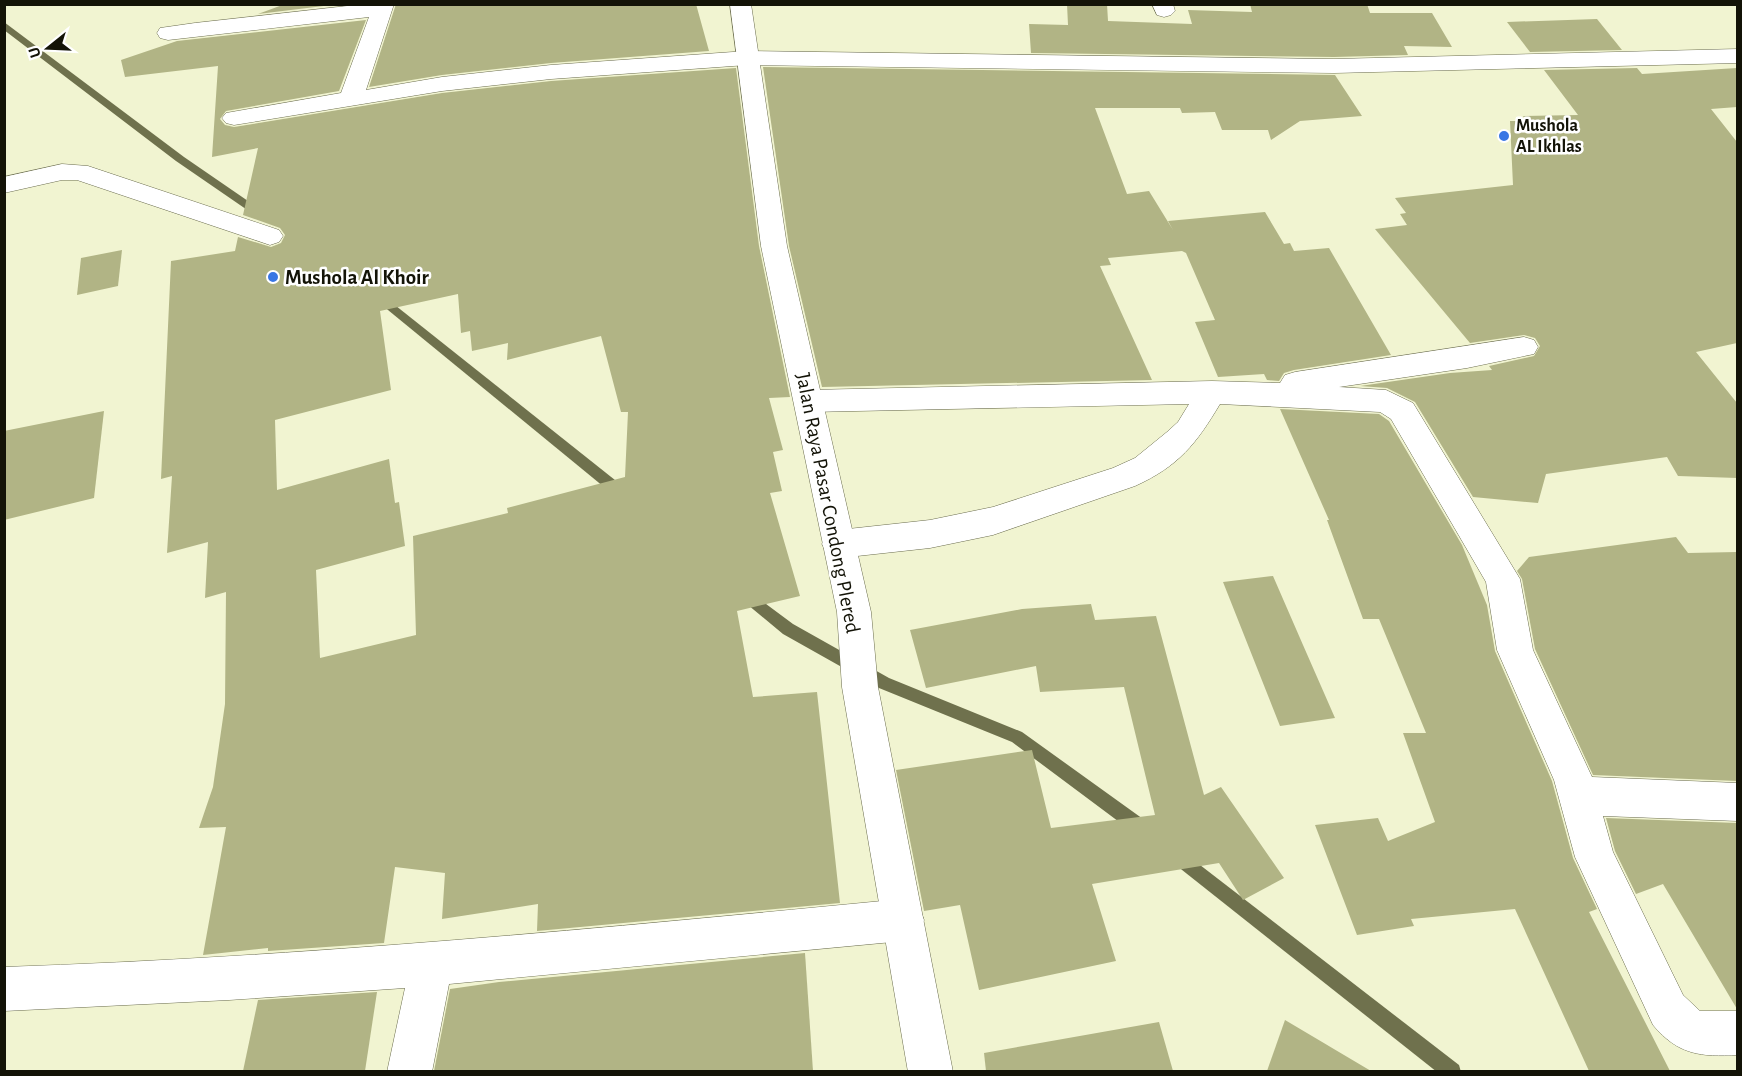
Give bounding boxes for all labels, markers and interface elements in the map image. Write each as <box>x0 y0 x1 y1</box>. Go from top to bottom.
north arrow <box>18 18 78 78</box>
text: U <box>25 45 44 60</box>
place label: Mushola AL Ikhlas <box>1516 117 1582 156</box>
marker: Mushola AL Ikhlas <box>1497 129 1511 143</box>
place label: Mushola Al Khoir <box>285 267 430 288</box>
marker: Mushola Al Khoir <box>266 270 280 284</box>
street label: Jalan Raya Pasar Condong Plered <box>792 371 864 635</box>

